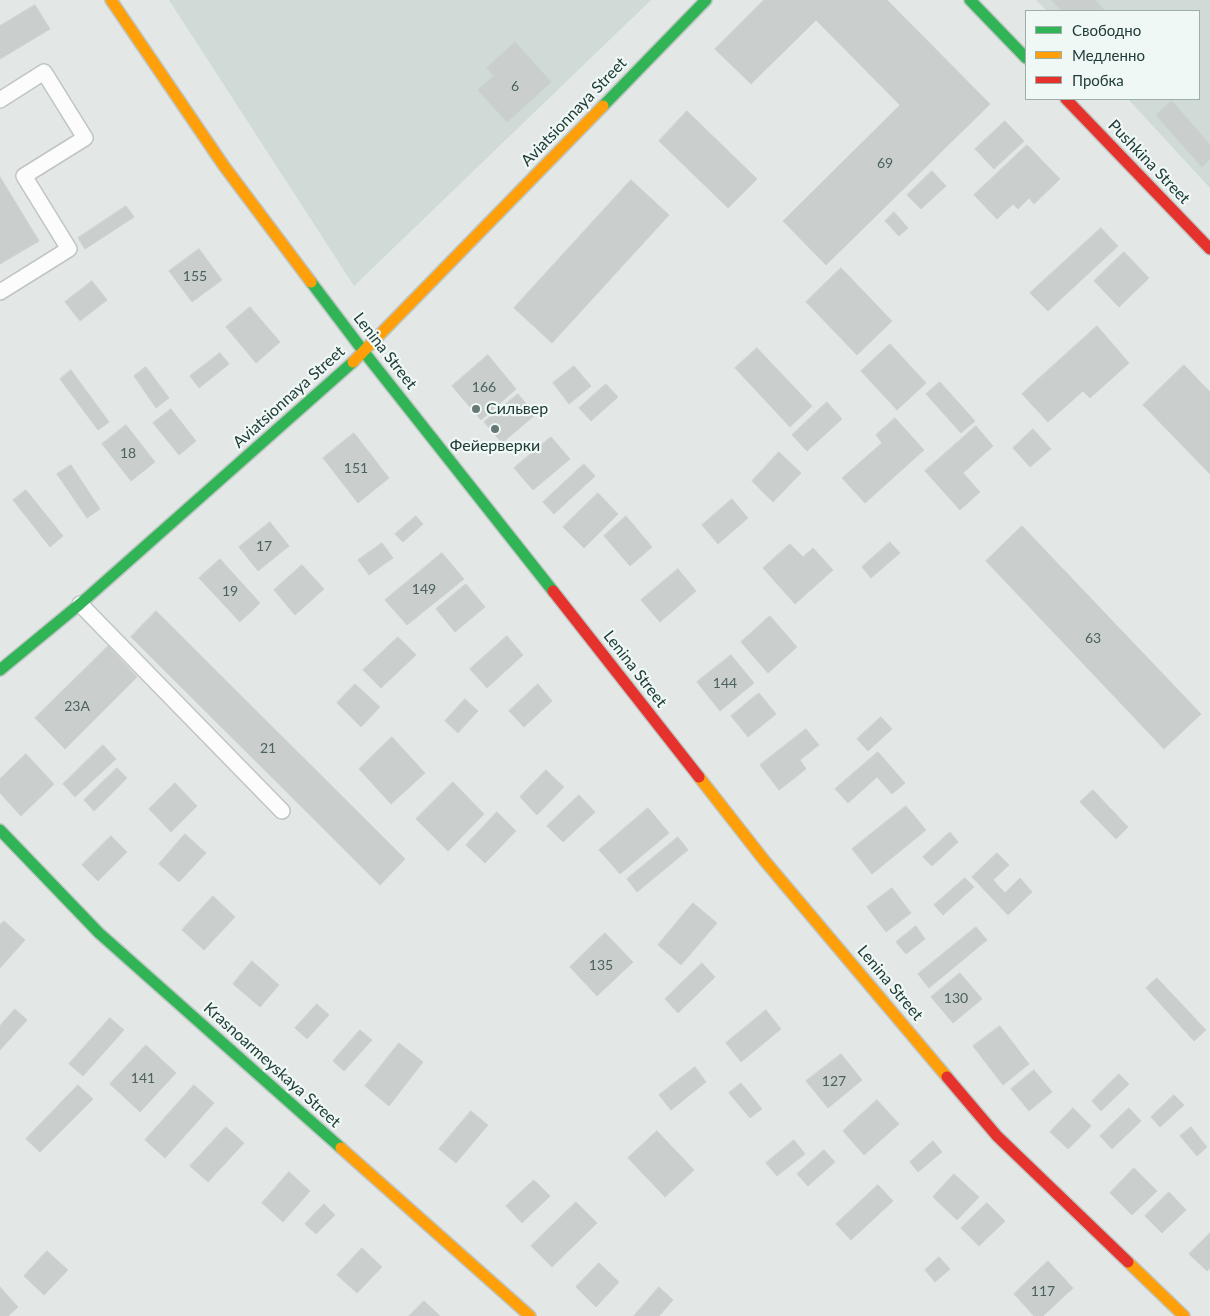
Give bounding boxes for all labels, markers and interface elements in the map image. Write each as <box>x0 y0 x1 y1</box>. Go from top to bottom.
legend <box>1025 10 1200 100</box>
text: Свободно <box>1072 21 1141 39</box>
text: Медленно <box>1072 46 1145 64</box>
street label: Aviatsionnaya Street <box>517 54 631 170</box>
text: Пробка <box>1072 71 1124 89</box>
house number: 6 <box>511 78 519 94</box>
street label: Pushkina Street <box>1104 116 1194 208</box>
house number: 69 <box>877 155 893 171</box>
house number: 155 <box>183 268 207 284</box>
street label: Lenina Street <box>349 309 421 393</box>
street label: Aviatsionnaya Street <box>229 342 349 452</box>
house number: 166 <box>472 379 496 395</box>
place label: Сильвер <box>486 399 548 419</box>
marker: Сильвер <box>470 403 482 415</box>
marker: Фейерверки <box>489 423 501 435</box>
place label: Фейерверки <box>450 436 540 456</box>
house number: 18 <box>120 445 136 461</box>
house number: 151 <box>344 460 368 476</box>
house number: 17 <box>256 538 272 554</box>
house number: 149 <box>412 581 436 597</box>
house number: 19 <box>222 583 238 599</box>
street label: Lenina Street <box>599 627 671 711</box>
house number: 63 <box>1085 630 1101 646</box>
house number: 144 <box>713 675 737 691</box>
house number: 23А <box>64 698 90 714</box>
house number: 21 <box>260 740 276 756</box>
street label: Lenina Street <box>853 942 927 1024</box>
house number: 135 <box>589 957 613 973</box>
house number: 130 <box>944 990 968 1006</box>
street label: Krasnoarmeyskaya Street <box>200 998 344 1132</box>
house number: 141 <box>131 1070 155 1086</box>
house number: 127 <box>822 1073 846 1089</box>
house number: 117 <box>1031 1283 1055 1299</box>

